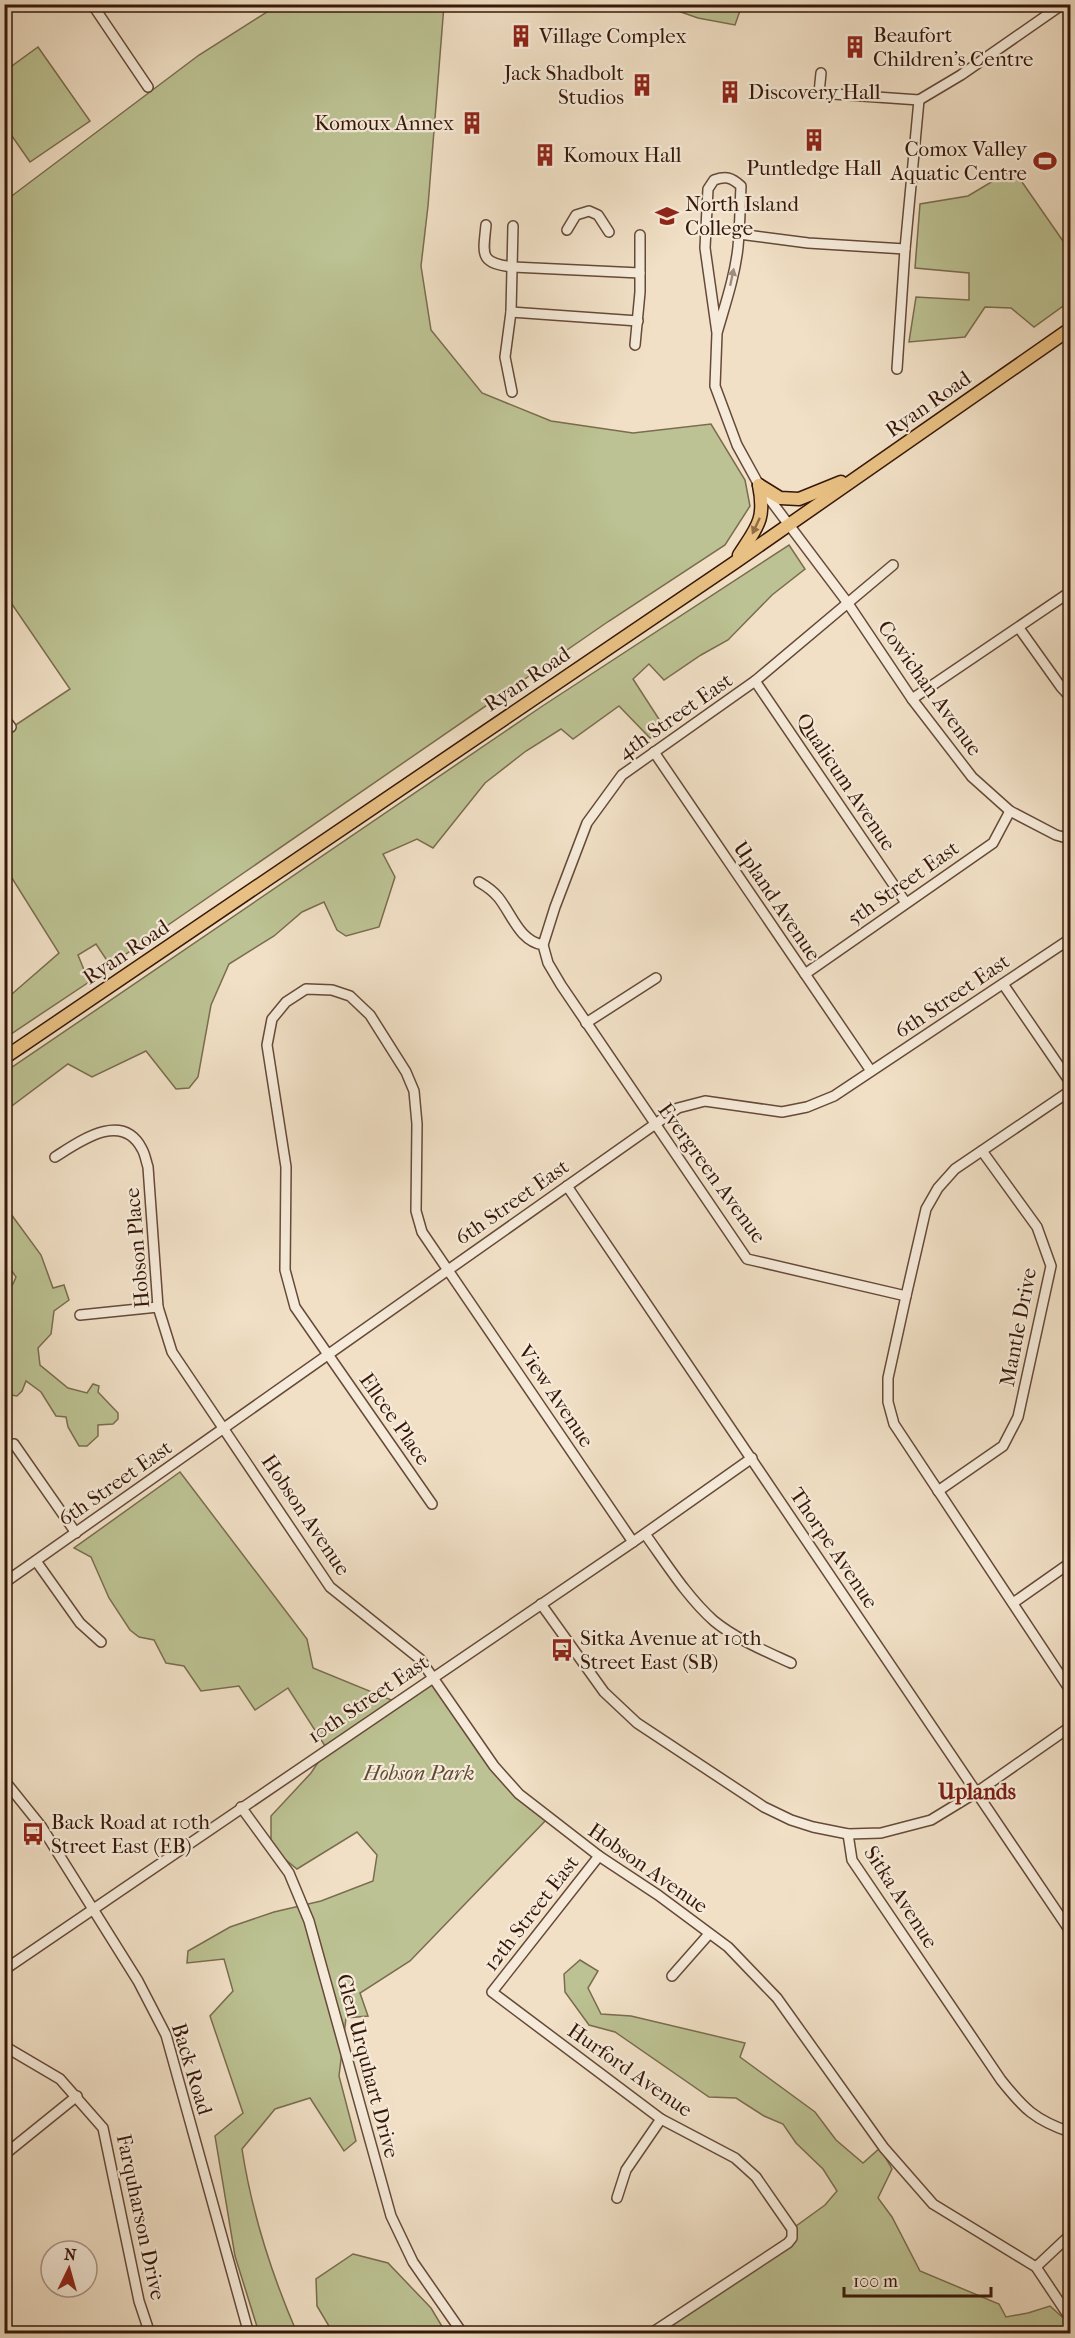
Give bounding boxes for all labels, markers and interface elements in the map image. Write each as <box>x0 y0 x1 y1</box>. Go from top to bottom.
building icon: Village Complex <box>508 23 534 49</box>
place label: Beaufort Children's Centre <box>873 23 1033 71</box>
place label: Village Complex <box>538 24 686 48</box>
building icon: Beaufort Children's Centre <box>842 34 868 60</box>
place label: Jack Shadbolt Studios <box>502 61 624 109</box>
building icon: Jack Shadbolt Studios <box>629 72 655 98</box>
building icon: Discovery Hall <box>717 79 743 105</box>
place label: Discovery Hall <box>748 80 881 104</box>
building icon: Komoux Annex <box>459 110 485 136</box>
place label: Komoux Annex <box>314 111 454 135</box>
building icon: Puntledge Hall <box>801 127 827 153</box>
place label: Comox Valley Aquatic Centre <box>889 137 1028 185</box>
building icon: Komoux Hall <box>532 142 558 168</box>
place label: Komoux Hall <box>563 143 682 167</box>
sports icon: Comox Valley Aquatic Centre <box>1032 148 1058 174</box>
place label: Puntledge Hall <box>746 156 882 180</box>
place label: North Island College <box>685 192 799 240</box>
school or university icon: North Island College <box>654 203 680 229</box>
one-way arrow <box>728 268 738 286</box>
street label: Ryan Road <box>881 366 976 442</box>
one-way arrow <box>752 518 761 535</box>
street label: Cowichan Avenue <box>873 616 987 760</box>
street label: Ryan Road <box>479 641 575 716</box>
street label: 4th Street East <box>613 667 737 764</box>
street label: Qualicum Avenue <box>791 709 901 855</box>
street label: 5th Street East <box>843 835 964 930</box>
street label: Upland Avenue <box>728 837 826 965</box>
street label: Ryan Road <box>78 914 174 989</box>
street label: 6th Street East <box>890 949 1014 1043</box>
street label: Evergreen Avenue <box>653 1098 771 1248</box>
street label: 6th Street East <box>451 1154 574 1250</box>
street label: Hobson Place <box>120 1187 154 1309</box>
street label: Mantle Drive <box>995 1266 1041 1388</box>
street label: View Avenue <box>513 1340 599 1452</box>
street label: Ellcee Place <box>355 1368 435 1470</box>
street label: 6th Street East <box>54 1435 177 1531</box>
street label: Hobson Avenue <box>257 1450 355 1580</box>
street label: Thorpe Avenue <box>785 1483 883 1613</box>
place label: Sitka Avenue at 10th Street East (SB) <box>580 1626 762 1674</box>
bus stop icon: Sitka Avenue at 10th Street East (SB) <box>549 1637 575 1663</box>
street label: 10th Street East <box>303 1650 433 1748</box>
park label: Hobson Park <box>363 1761 475 1785</box>
district label: Uplands <box>937 1779 1016 1805</box>
place label: Back Road at 10th Street East (EB) <box>51 1810 210 1858</box>
street label: Hobson Avenue <box>584 1818 712 1918</box>
bus stop icon: Back Road at 10th Street East (EB) <box>20 1821 46 1847</box>
street label: Sitka Avenue <box>859 1841 943 1953</box>
street label: 12th Street East <box>479 1850 584 1975</box>
street label: Glen Urquhart Drive <box>332 1971 404 2161</box>
street label: Hurford Avenue <box>563 2018 697 2122</box>
street label: Back Road <box>167 2020 217 2118</box>
street label: Farquharson Drive <box>112 2132 170 2302</box>
north arrow <box>39 2239 99 2299</box>
text: N <box>63 2245 78 2265</box>
scale bar <box>844 2260 991 2298</box>
text: 100 m <box>853 2271 898 2292</box>

